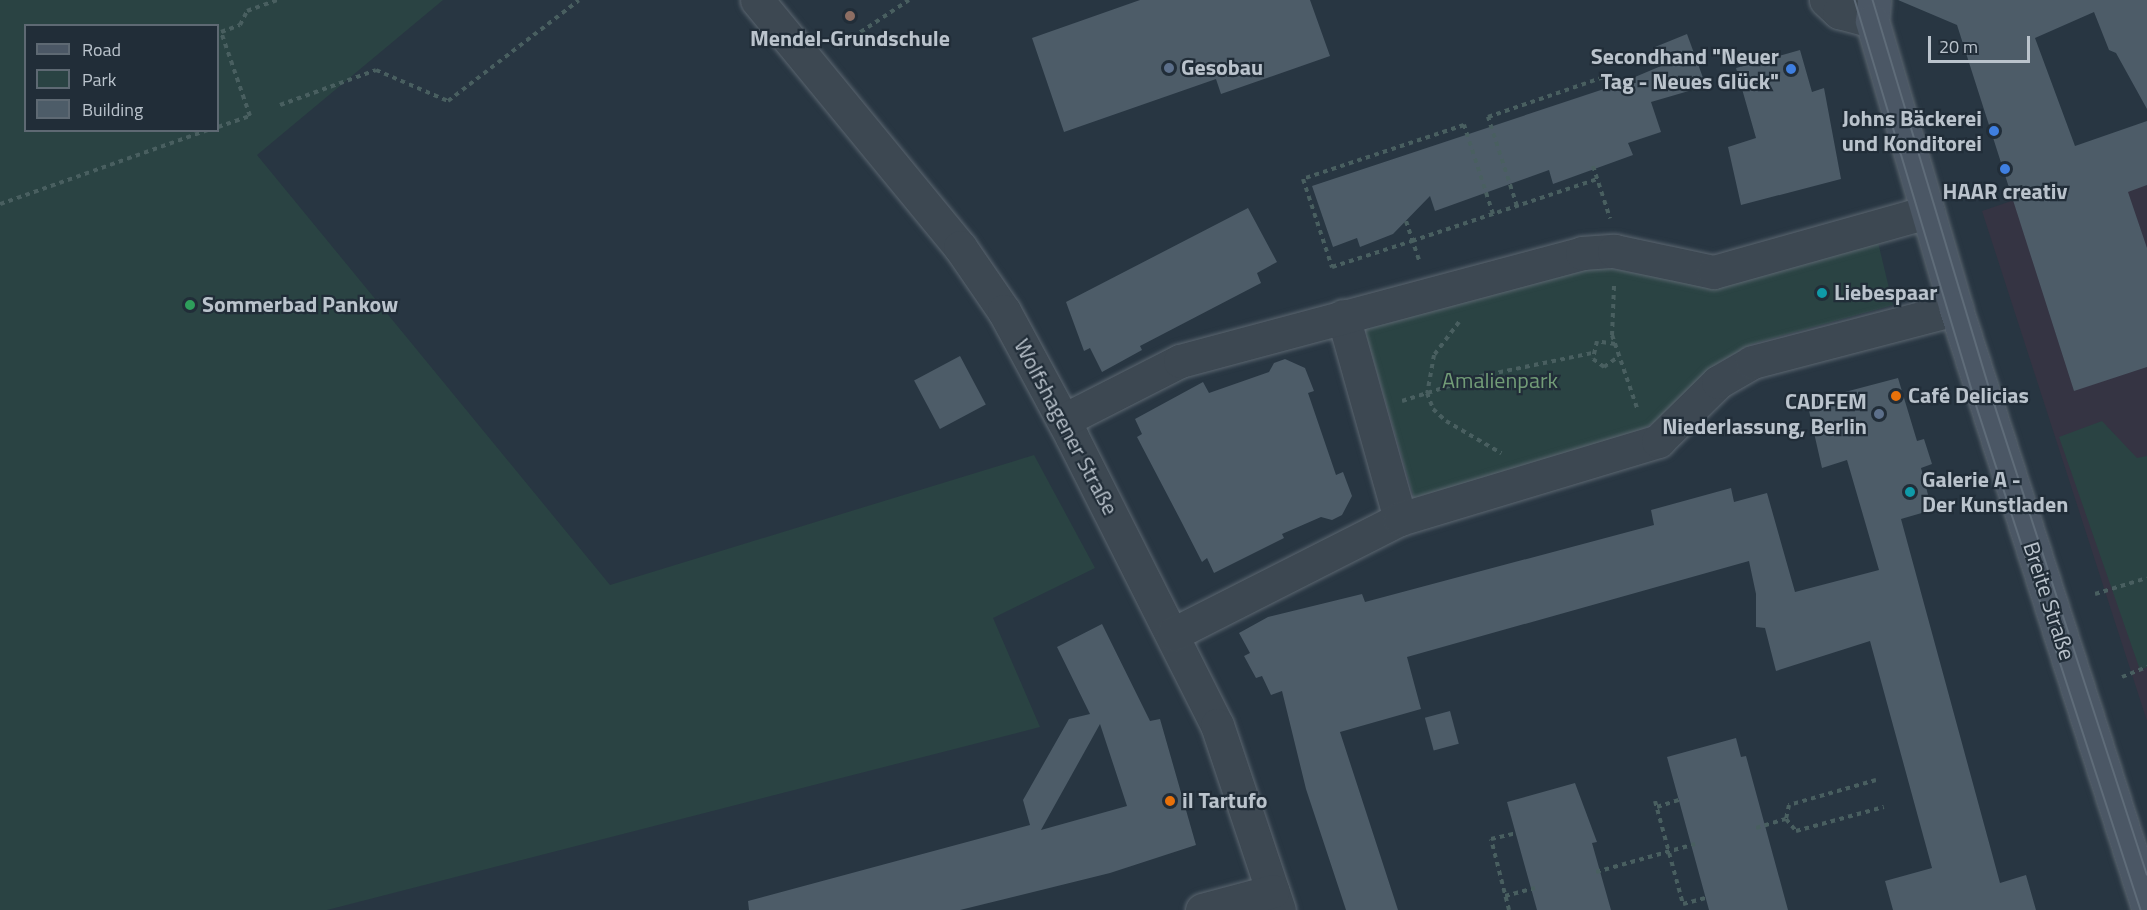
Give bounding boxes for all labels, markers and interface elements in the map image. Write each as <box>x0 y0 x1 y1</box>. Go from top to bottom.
marker: Mendel-Grundschule <box>843 9 857 23</box>
legend <box>24 24 219 132</box>
scale bar <box>1931 24 2033 62</box>
place label: Mendel-Grundschule <box>750 26 950 52</box>
text: 20 m <box>1939 33 1978 60</box>
text: Road <box>82 36 121 63</box>
place label: Secondhand "Neuer Tag - Neues Glück" <box>1591 43 1779 94</box>
place label: Gesobau <box>1181 55 1263 81</box>
marker: Gesobau <box>1162 61 1176 75</box>
marker: Secondhand "Neuer Tag - Neues Glück" <box>1784 62 1798 76</box>
text: Park <box>82 66 116 93</box>
text: Building <box>82 96 143 123</box>
place label: Johns Bäckerei und Konditorei <box>1842 105 1982 156</box>
marker: Johns Bäckerei und Konditorei <box>1987 124 2001 138</box>
marker: HAAR creativ <box>1998 162 2012 176</box>
place label: HAAR creativ <box>1943 179 2067 205</box>
place label: Liebespaar <box>1834 280 1937 306</box>
marker: Liebespaar <box>1815 286 1829 300</box>
place label: Sommerbad Pankow <box>202 292 398 318</box>
marker: Sommerbad Pankow <box>183 298 197 312</box>
street label: Wolfshagener Straße <box>1008 334 1124 520</box>
park label: Amalienpark <box>1442 368 1558 394</box>
place label: Café Delicias <box>1908 383 2029 409</box>
place label: CADFEM Niederlassung, Berlin <box>1662 388 1867 440</box>
marker: Café Delicias <box>1889 389 1903 403</box>
marker: CADFEM Niederlassung, Berlin <box>1872 407 1886 421</box>
place label: Galerie A - Der Kunstladen <box>1922 466 2068 518</box>
marker: Galerie A - Der Kunstladen <box>1903 485 1917 499</box>
street label: Breite Straße <box>2018 539 2080 663</box>
place label: il Tartufo <box>1182 788 1268 814</box>
marker: il Tartufo <box>1163 794 1177 808</box>

